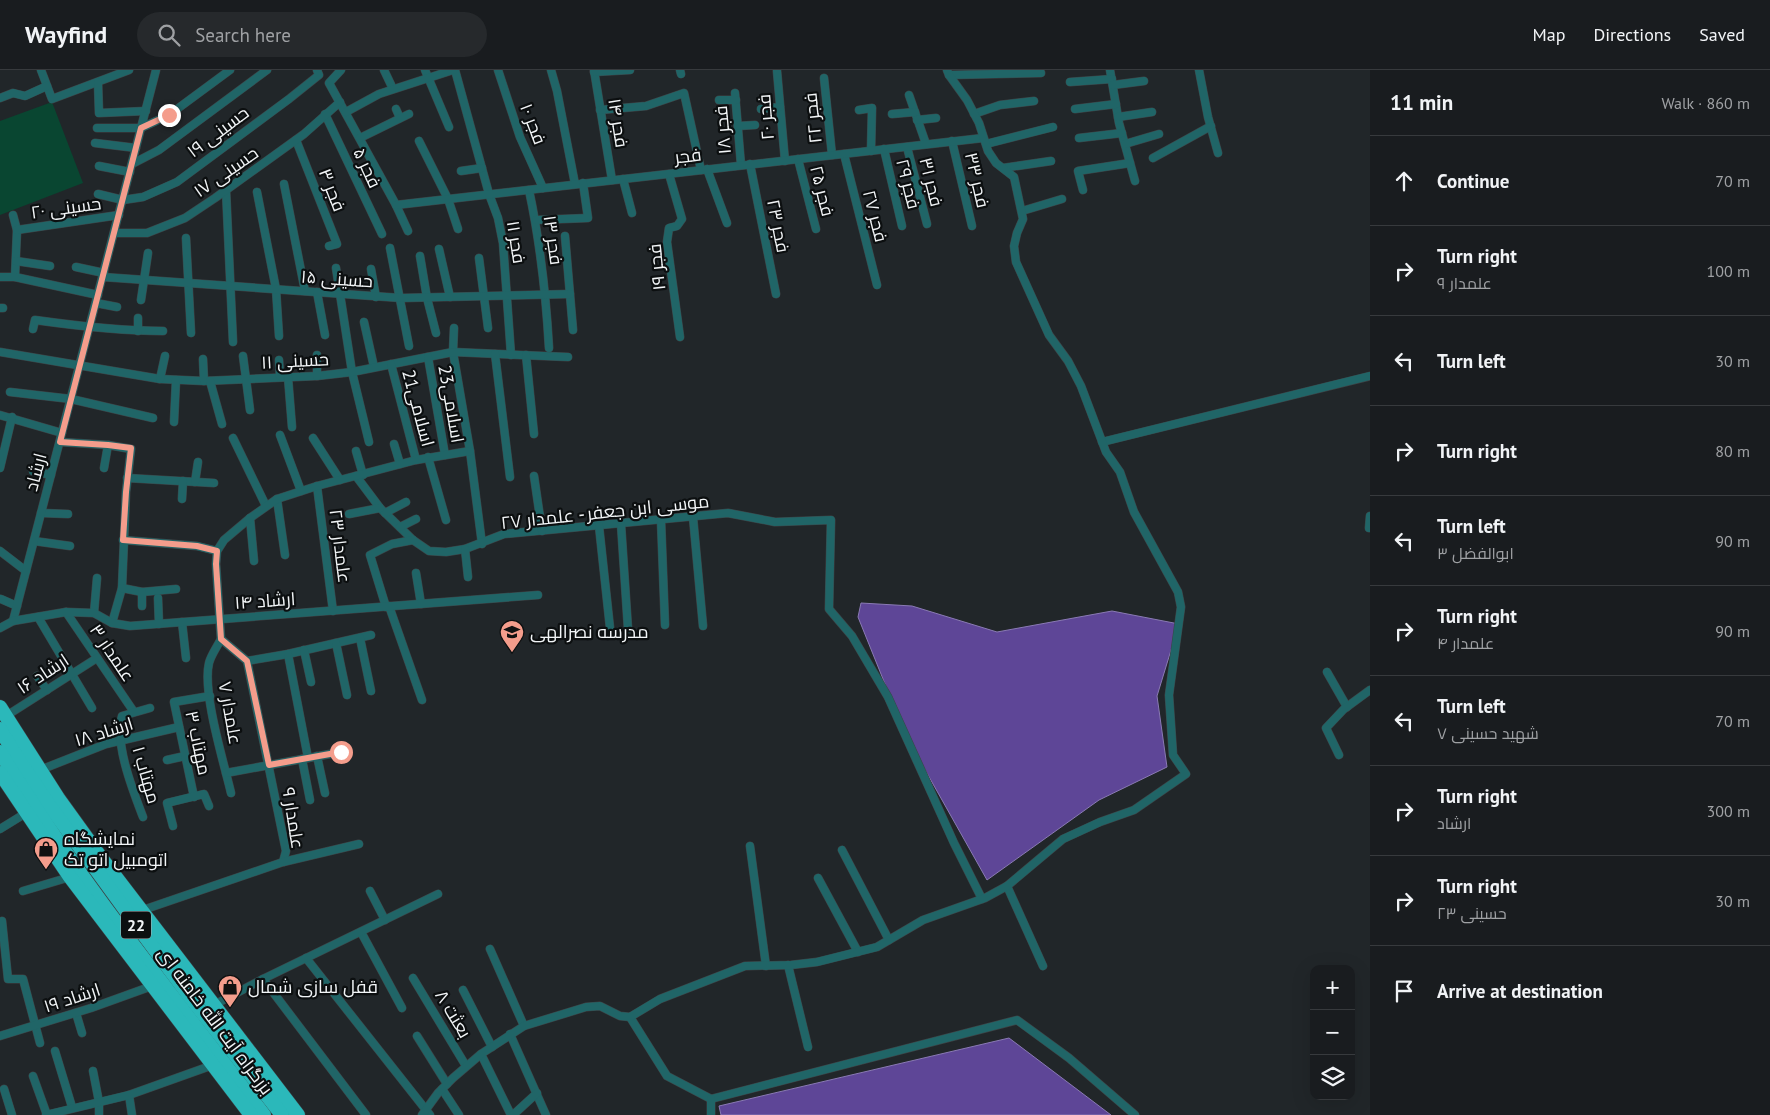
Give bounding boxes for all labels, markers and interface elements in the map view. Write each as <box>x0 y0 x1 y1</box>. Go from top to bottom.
search box <box>137 12 487 57</box>
text: Wayfind <box>25 19 107 50</box>
icon: search <box>155 21 183 49</box>
text: Search here <box>195 23 291 47</box>
text: Map <box>1533 23 1565 46</box>
text: Directions <box>1593 23 1671 46</box>
text: Saved <box>1699 23 1745 46</box>
text: 11 min <box>1390 89 1453 116</box>
street label: فجر ۲۲ <box>798 91 827 145</box>
street label: فجر ۲۰ <box>752 93 779 141</box>
text: Walk · 860 m <box>1661 93 1750 113</box>
street label: فجر ۱۴ <box>603 97 634 149</box>
street label: فجر ۱۰ <box>515 100 552 148</box>
street label: حسینی ۱۹ <box>182 101 253 162</box>
route end <box>158 104 181 127</box>
street label: فجر ۱۸ <box>709 105 736 155</box>
street label: حسینی ۱۷ <box>189 141 262 202</box>
street label: فجر <box>672 142 703 169</box>
street label: فجر ۵ <box>348 144 387 192</box>
street label: فجر ۳۳ <box>960 150 995 210</box>
street label: فجر ۳۱ <box>914 155 949 209</box>
street label: فجر ۲۹ <box>891 156 926 211</box>
street label: فجر ۲۵ <box>805 163 840 219</box>
street label: فجر ۳ <box>314 165 351 215</box>
icon: ahead <box>1390 167 1418 195</box>
text: Continue <box>1437 169 1509 193</box>
text: 70 m <box>1715 171 1750 191</box>
street label: فجر ۲۷ <box>858 188 893 244</box>
street label: حسینی ۲۰ <box>29 191 103 224</box>
street label: فجر ۲۳ <box>762 197 795 254</box>
street label: فجر ۱۳ <box>539 214 568 266</box>
street label: فجر ۱۱ <box>502 219 531 265</box>
street label: فجر ۱۹ <box>643 243 670 292</box>
text: Turn right <box>1437 244 1517 268</box>
icon: right <box>1390 257 1418 285</box>
text: 100 m <box>1707 261 1750 281</box>
street label: حسینی ۱۵ <box>300 265 374 292</box>
text: علمدار ۹ <box>1437 273 1492 293</box>
street label: حسینی ۱۱ <box>260 347 329 374</box>
icon: left <box>1390 347 1418 375</box>
text: Turn left <box>1437 349 1506 373</box>
text: 30 m <box>1715 351 1750 371</box>
street label: اسلامی23 <box>433 363 470 445</box>
street label: اسلامی21 <box>397 367 440 449</box>
icon: right <box>1390 437 1418 465</box>
text: Turn right <box>1437 439 1517 463</box>
text: 80 m <box>1715 441 1750 461</box>
street label: ارشاد <box>19 450 52 493</box>
street label: موسی ابن جعفر - علمدار ۲۷ <box>500 489 710 534</box>
street label: علمدار ۲۳ <box>325 508 356 584</box>
text: Turn left <box>1437 514 1506 538</box>
icon: left <box>1390 527 1418 555</box>
text: 90 m <box>1715 531 1750 551</box>
text: ابوالفضل ۳ <box>1437 543 1514 563</box>
street label: ارشاد ۱۴ <box>234 587 296 614</box>
text: Turn right <box>1437 604 1517 628</box>
icon: right <box>1390 617 1418 645</box>
school or university icon: مدرسه نصرالهی <box>499 619 525 653</box>
street label: علمدار ۳ <box>85 620 140 686</box>
place label: مدرسه نصرالهی <box>530 620 649 643</box>
text: 90 m <box>1715 621 1750 641</box>
text: علمدار ۴ <box>1437 633 1494 653</box>
street label: ارشاد ۱۶ <box>12 648 73 699</box>
street label: علمدار ۷ <box>214 680 247 746</box>
text: Turn left <box>1437 694 1506 718</box>
icon: left <box>1390 707 1418 735</box>
street label: مهتاب ۳ <box>180 709 217 777</box>
text: 70 m <box>1715 711 1750 731</box>
street label: ارشاد ۱۸ <box>72 712 136 751</box>
text: شهید حسینی ۷ <box>1437 723 1539 743</box>
route start <box>330 741 353 764</box>
street label: مهتاب ۱ <box>127 744 166 806</box>
text: Turn right <box>1437 784 1517 808</box>
street label: علمدار ۹ <box>277 786 310 850</box>
icon: right <box>1390 797 1418 825</box>
text: 300 m <box>1707 801 1750 821</box>
text: ارشاد <box>1437 813 1471 833</box>
place label: نمایشگاه اتومبیل اتو تک <box>64 827 168 871</box>
shop icon: نمایشگاه اتومبیل اتو تک <box>33 836 59 870</box>
text: Turn right <box>1437 874 1517 898</box>
icon: right <box>1390 887 1418 915</box>
text: 30 m <box>1715 891 1750 911</box>
text: حسینی ۲۳ <box>1437 903 1507 923</box>
road number: 22 <box>121 912 151 938</box>
street label: بزرگراه آیت الله خامنه ای <box>152 942 278 1099</box>
map controls <box>1310 965 1355 1100</box>
button: + <box>1310 965 1355 1010</box>
shop icon: قفل سازی شمال <box>217 974 243 1008</box>
place label: قفل سازی شمال <box>248 975 378 998</box>
icon: arrive <box>1390 977 1418 1005</box>
street label: ارشاد ۱۹ <box>41 978 103 1017</box>
text: Arrive at destination <box>1437 979 1603 1003</box>
street label: بعثت ۸ <box>430 985 477 1042</box>
button: − <box>1310 1010 1355 1055</box>
button: layers <box>1310 1055 1355 1100</box>

